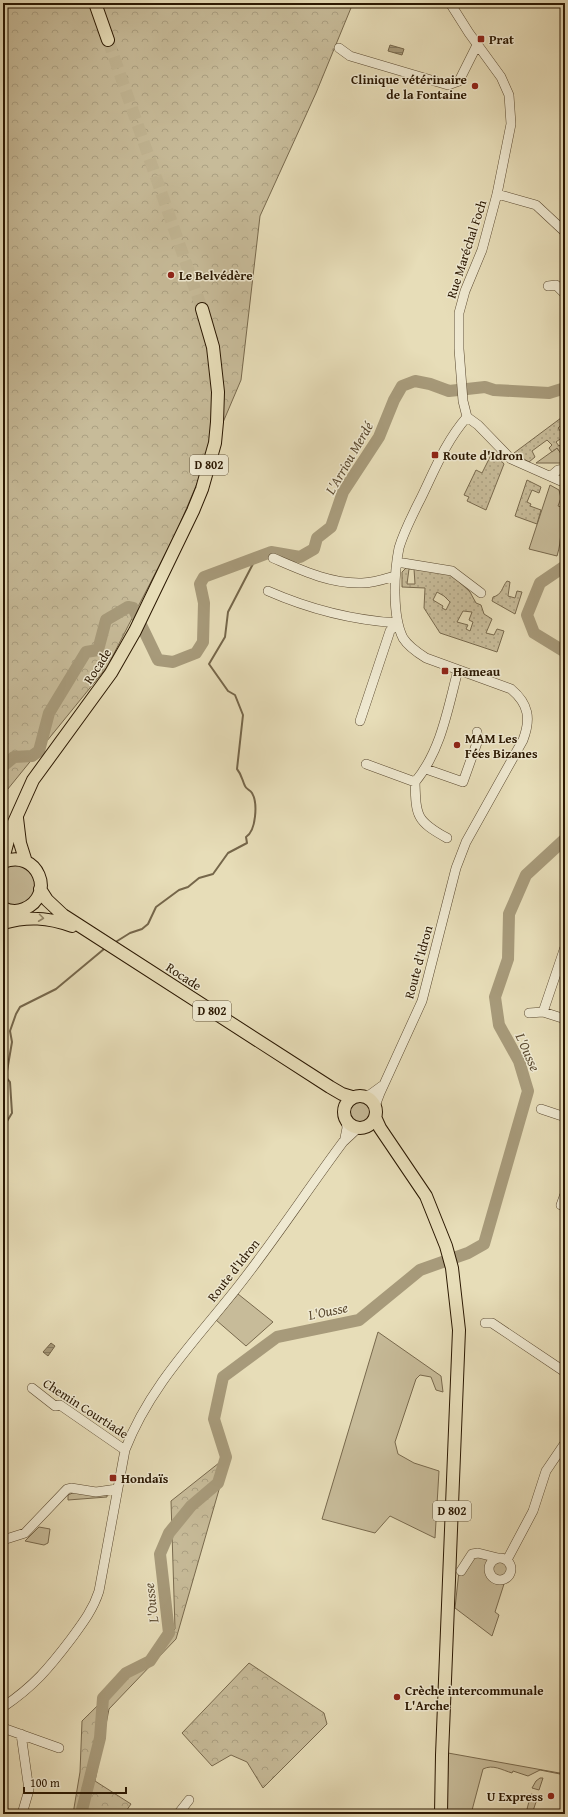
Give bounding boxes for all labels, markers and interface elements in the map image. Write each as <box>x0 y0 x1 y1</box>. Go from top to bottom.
place label: Prat <box>489 30 514 49</box>
marker: Prat <box>476 34 486 44</box>
place label: Clinique vétérinaire de la Fontaine <box>351 70 467 104</box>
marker: Clinique vétérinaire de la Fontaine <box>470 81 480 91</box>
street label: Rue Maréchal Foch <box>442 197 492 301</box>
place label: Le Belvédère <box>179 266 253 285</box>
marker: Le Belvédère <box>166 270 176 280</box>
water label: L'Arriou Merdé <box>320 418 378 499</box>
place label: Route d'Idron <box>443 446 523 465</box>
marker: Route d'Idron <box>430 450 440 460</box>
road number: D 802 <box>190 455 228 475</box>
street label: Rocade <box>79 645 116 688</box>
place label: Hameau <box>453 662 501 681</box>
marker: Hameau <box>440 666 450 676</box>
place label: MAM Les Fées Bizanes <box>465 729 538 763</box>
marker: MAM Les Fées Bizanes <box>452 740 462 750</box>
one-way arrow <box>38 914 44 923</box>
street label: Route d'Idron <box>400 923 438 1001</box>
street label: Rocade <box>162 958 205 995</box>
road number: D 802 <box>193 1001 231 1021</box>
water label: L'Ousse <box>510 1029 545 1075</box>
street label: Route d'Idron <box>203 1234 264 1306</box>
water label: L'Ousse <box>305 1297 350 1325</box>
street label: Chemin Courtiade <box>39 1374 132 1443</box>
place label: Hondaïs <box>121 1469 169 1488</box>
marker: Hondaïs <box>108 1473 118 1483</box>
road number: D 802 <box>433 1501 471 1521</box>
water label: L'Ousse <box>139 1582 163 1625</box>
place label: Crèche intercommunale L'Arche <box>405 1681 544 1715</box>
marker: Crèche intercommunale L'Arche <box>392 1692 402 1702</box>
scale bar <box>24 1769 126 1795</box>
text: 100 m <box>30 1774 60 1791</box>
place label: U Express <box>487 1787 543 1806</box>
marker: U Express <box>546 1791 556 1801</box>

